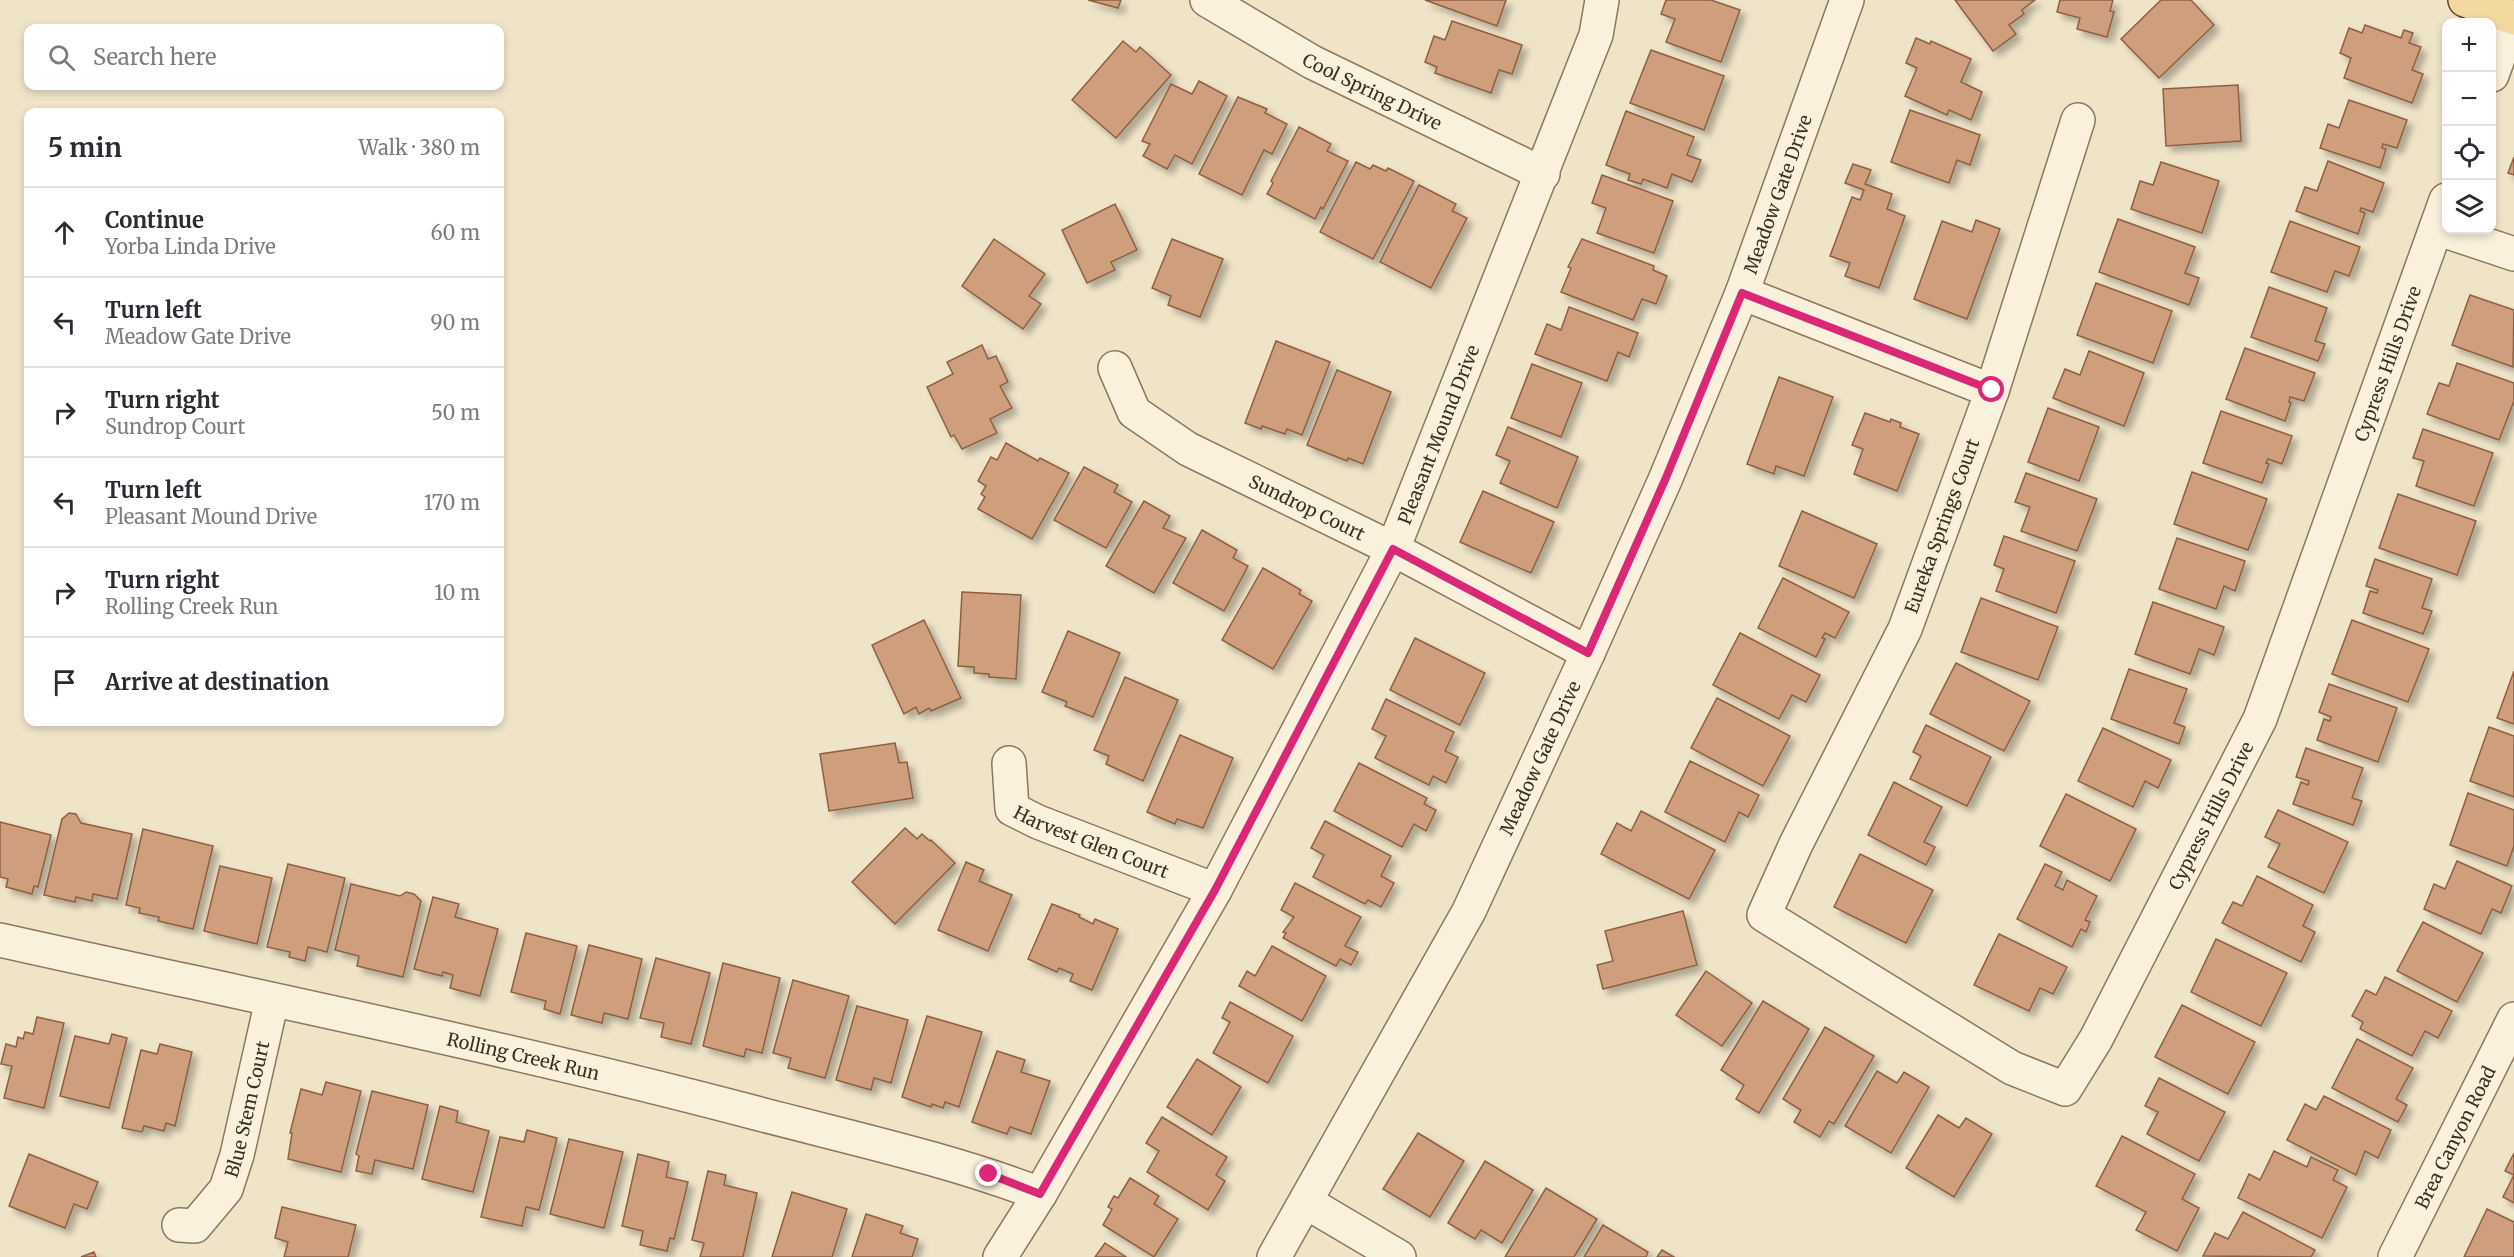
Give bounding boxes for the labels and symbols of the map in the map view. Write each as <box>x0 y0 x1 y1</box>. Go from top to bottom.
street label: Cool Spring Drive <box>1298 48 1446 135</box>
street label: Meadow Gate Drive <box>1738 111 1817 277</box>
street label: Cypress Hills Drive <box>2349 283 2426 444</box>
street label: Pleasant Mound Drive <box>1392 342 1484 528</box>
route start <box>1978 376 2004 402</box>
street label: Eureka Springs Court <box>1900 436 1984 616</box>
street label: Sundrop Court <box>1245 469 1369 545</box>
street label: Meadow Gate Drive <box>1494 677 1585 839</box>
street label: Cypress Hills Drive <box>2163 738 2258 894</box>
street label: Harvest Glen Court <box>1010 800 1172 883</box>
street label: Rolling Creek Run <box>445 1027 602 1085</box>
street label: Blue Stem Court <box>219 1039 274 1180</box>
street label: Brea Canyon Road <box>2410 1062 2500 1212</box>
route end <box>975 1160 1001 1186</box>

